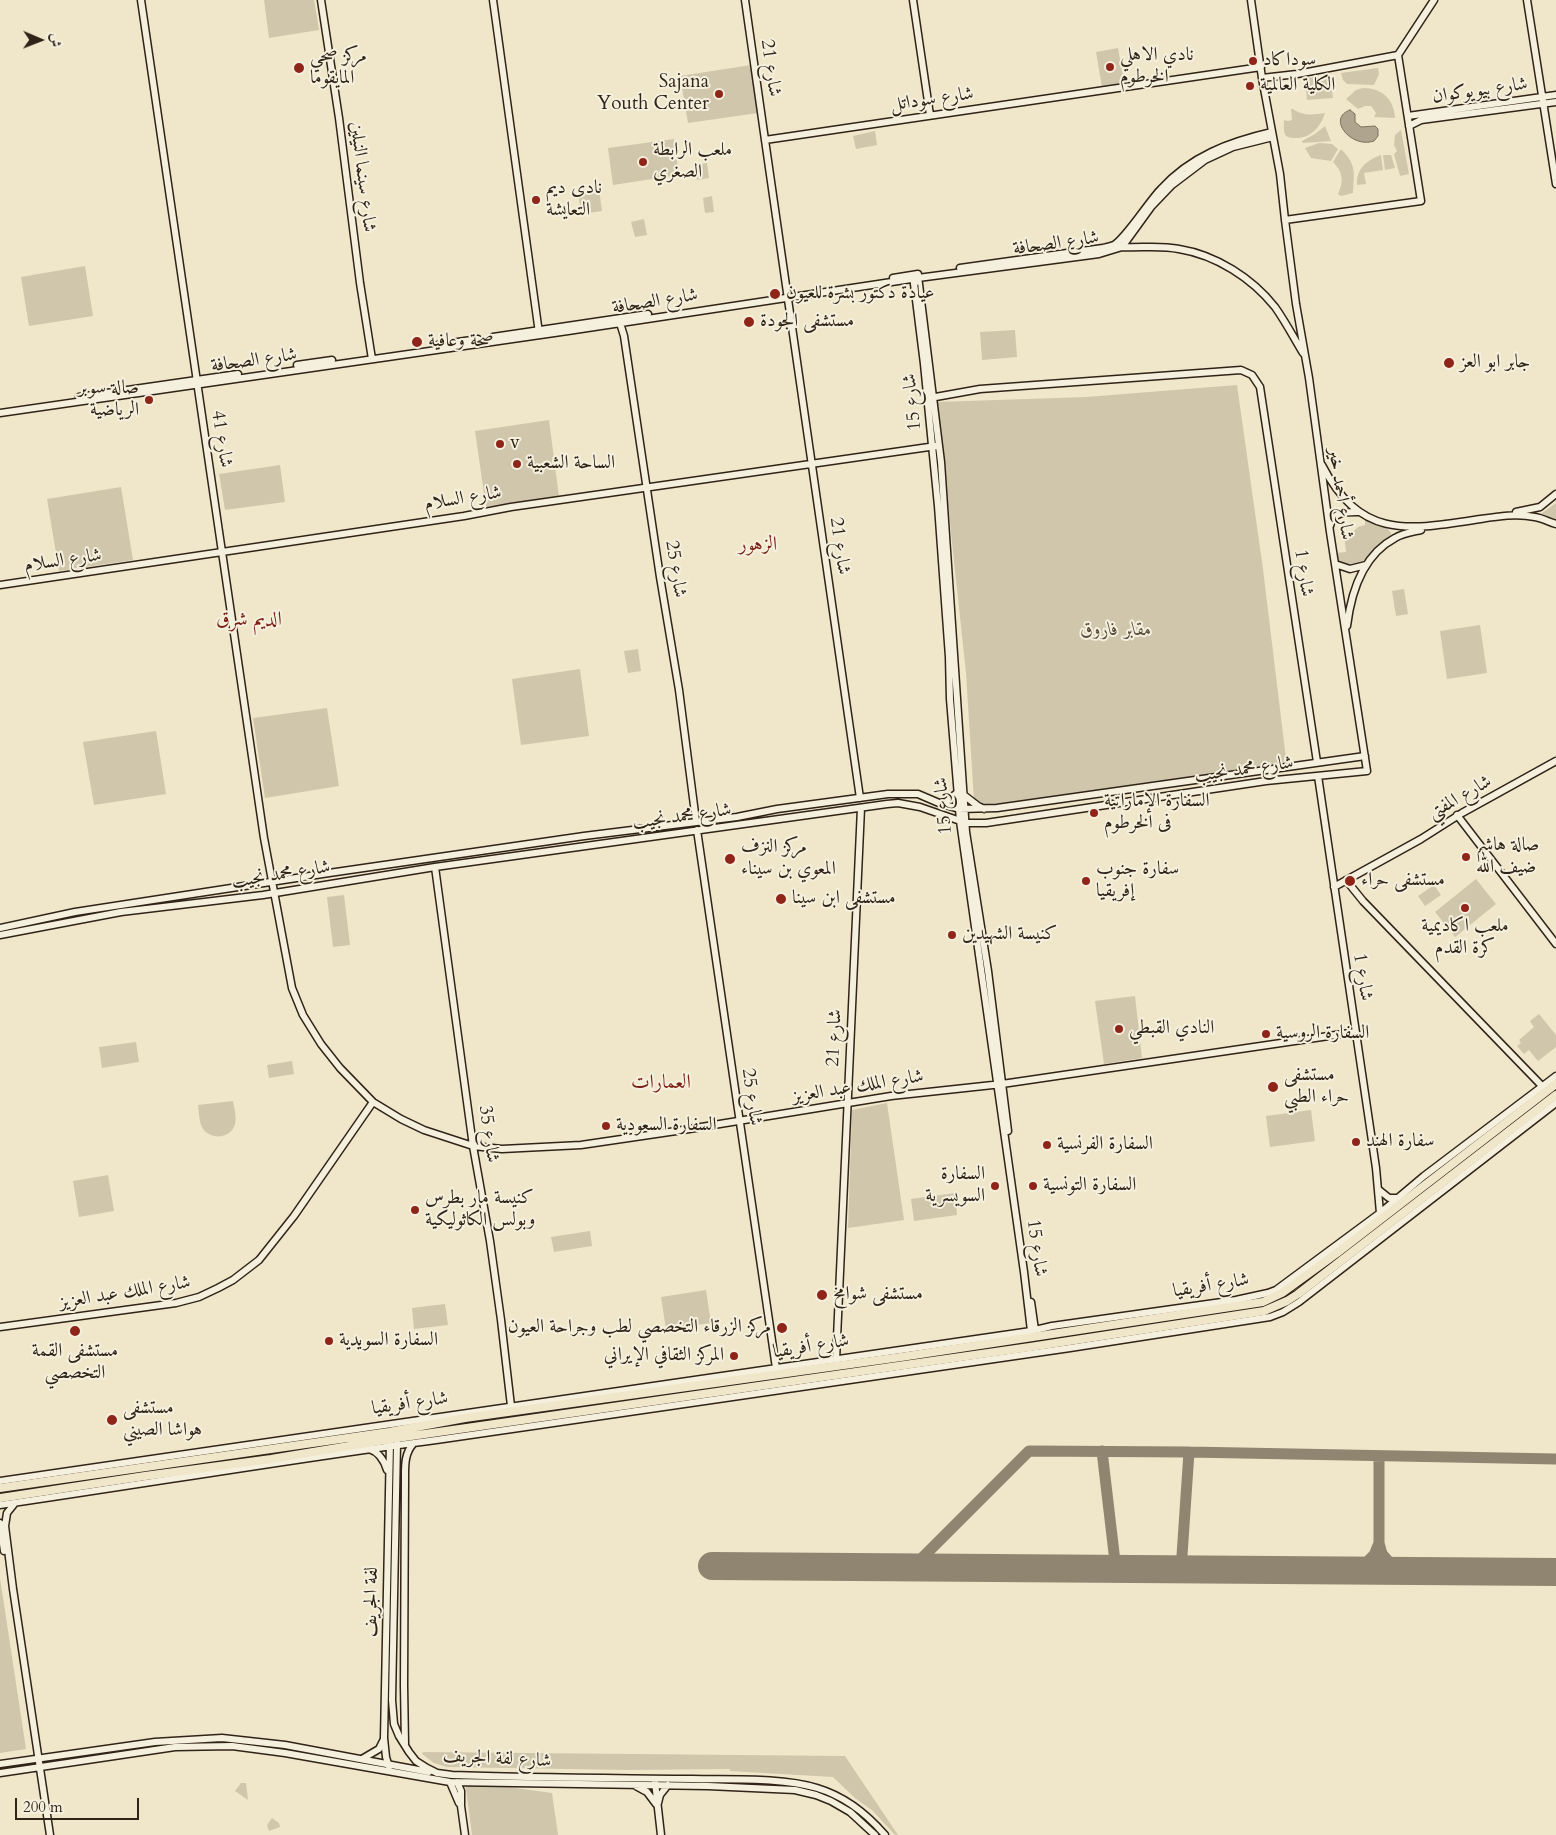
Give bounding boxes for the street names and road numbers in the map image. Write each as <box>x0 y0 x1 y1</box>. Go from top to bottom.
street label: شارع 21 <box>755 38 785 98</box>
street label: شارع بيويوكوان <box>1431 73 1529 109</box>
street label: شارع سوداتل <box>889 83 975 117</box>
street label: شارع سينما النيلين <box>344 120 380 234</box>
street label: شارع الصحافة <box>1012 227 1100 261</box>
street label: شارع الصحافة <box>610 284 700 320</box>
street label: شارع الصحافة <box>210 344 298 378</box>
street label: شارع 15 <box>899 372 927 432</box>
street label: شارع 41 <box>205 409 237 469</box>
street label: شارع أحمد خير <box>1322 447 1358 541</box>
street label: شارع السلام <box>423 482 503 516</box>
street label: شارع 21 <box>824 516 854 576</box>
street label: شارع 25 <box>659 539 691 599</box>
street label: شارع السلام <box>23 544 103 578</box>
street label: شارع 1 <box>1288 548 1318 598</box>
street label: شارع محمد نجيب <box>1193 752 1295 788</box>
street label: شارع المفتي <box>1424 771 1496 825</box>
street label: شارع 15 <box>930 776 958 836</box>
street label: شارع محمد نجيب <box>631 799 733 835</box>
street label: شارع محمد نجيب <box>230 856 332 894</box>
street label: شارع 1 <box>1347 952 1377 1002</box>
street label: شارع 21 <box>822 1009 848 1067</box>
street label: شارع الملك عبد العزيز <box>791 1065 925 1109</box>
street label: شارع 25 <box>736 1067 766 1127</box>
street label: شارع 35 <box>473 1104 503 1164</box>
street label: شارع 15 <box>1021 1218 1051 1278</box>
street label: شارع أفريقيا <box>1171 1269 1251 1303</box>
street label: شارع الملك عبد العزيز <box>58 1271 192 1315</box>
street label: شارع أفريقيا <box>771 1330 851 1364</box>
street label: شارع أفريقيا <box>370 1387 450 1421</box>
street label: لفة الجريف <box>360 1567 384 1637</box>
street label: شارع لفة الجريف <box>442 1745 552 1773</box>

